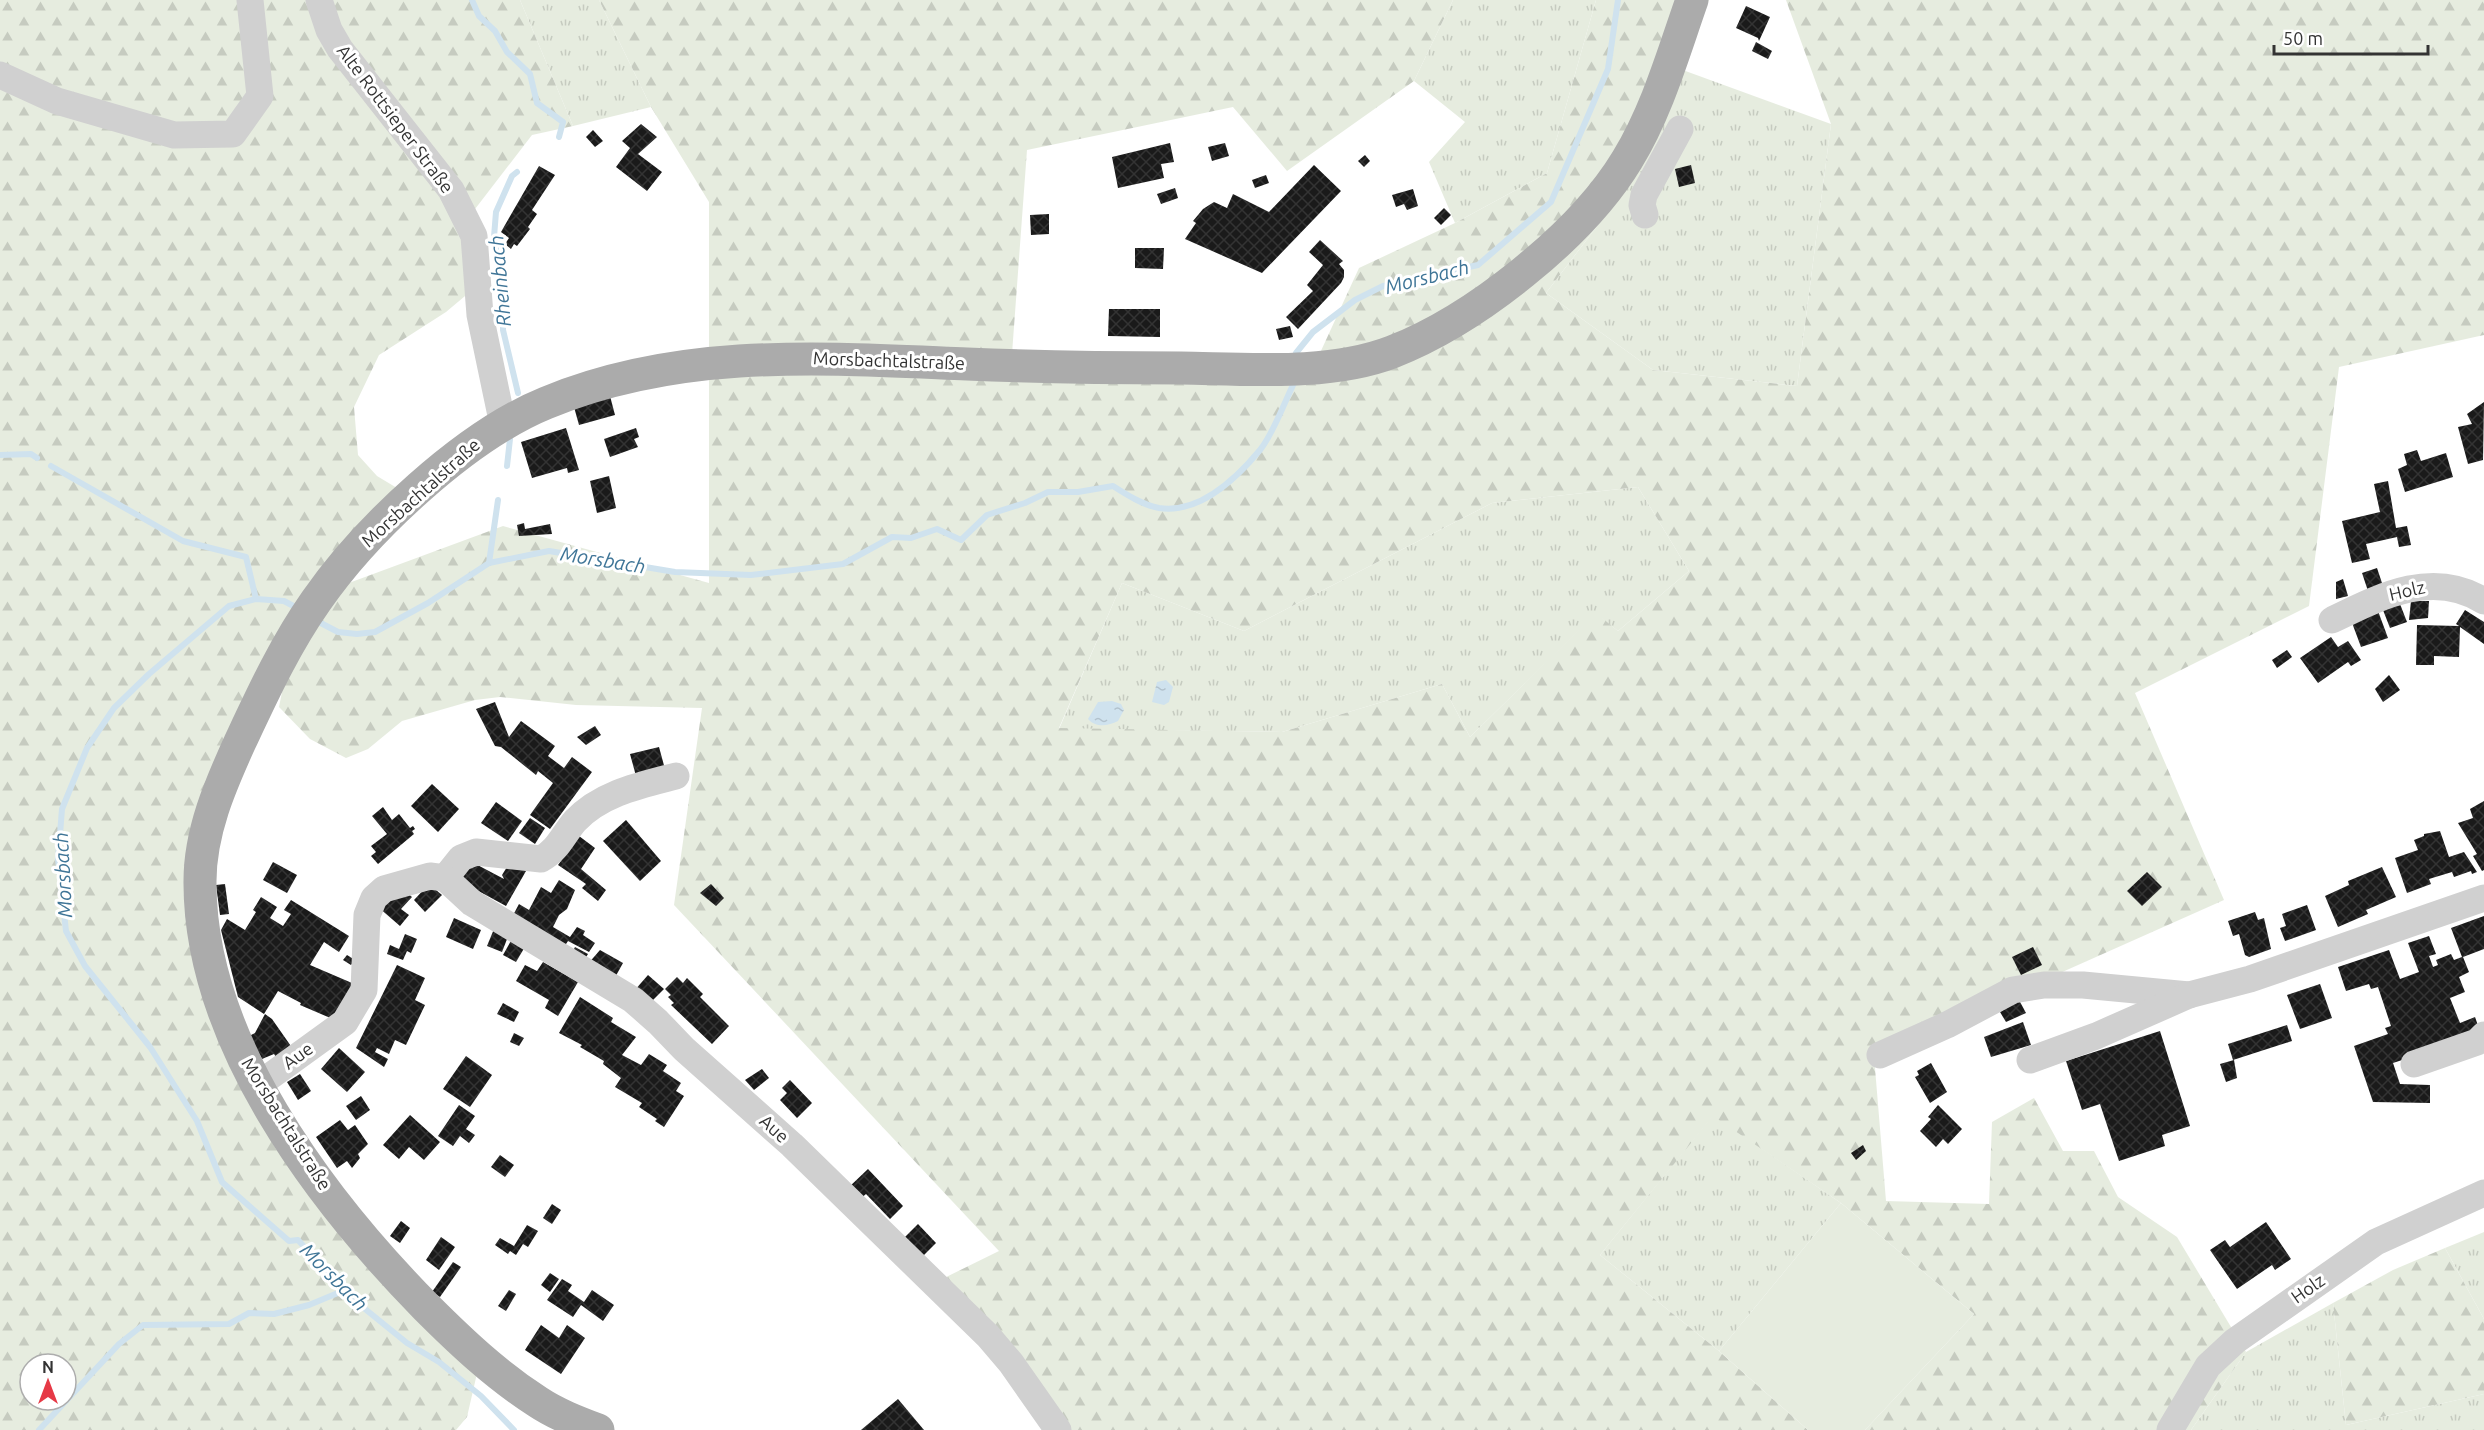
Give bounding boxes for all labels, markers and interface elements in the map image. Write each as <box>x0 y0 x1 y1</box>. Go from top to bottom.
scale bar <box>2274 18 2428 56</box>
text: 50 m <box>2283 28 2323 48</box>
street label: Alte Rottsieper Straße <box>334 40 458 196</box>
water label: Rheinbach <box>484 234 515 328</box>
water label: Morsbach <box>1382 255 1471 298</box>
street label: Morsbachtalstraße <box>813 347 965 373</box>
street label: Morsbachtalstraße <box>357 434 483 551</box>
water label: Morsbach <box>559 541 647 578</box>
street label: Holz <box>2387 576 2427 604</box>
water label: Morsbach <box>49 832 76 919</box>
street label: Aue <box>279 1038 316 1073</box>
street label: Morsbachtalstraße <box>238 1054 336 1193</box>
street label: Aue <box>756 1110 793 1146</box>
water label: Morsbach <box>296 1238 373 1315</box>
street label: Holz <box>2287 1270 2328 1307</box>
north arrow <box>18 1352 78 1412</box>
text: N <box>42 1358 54 1376</box>

